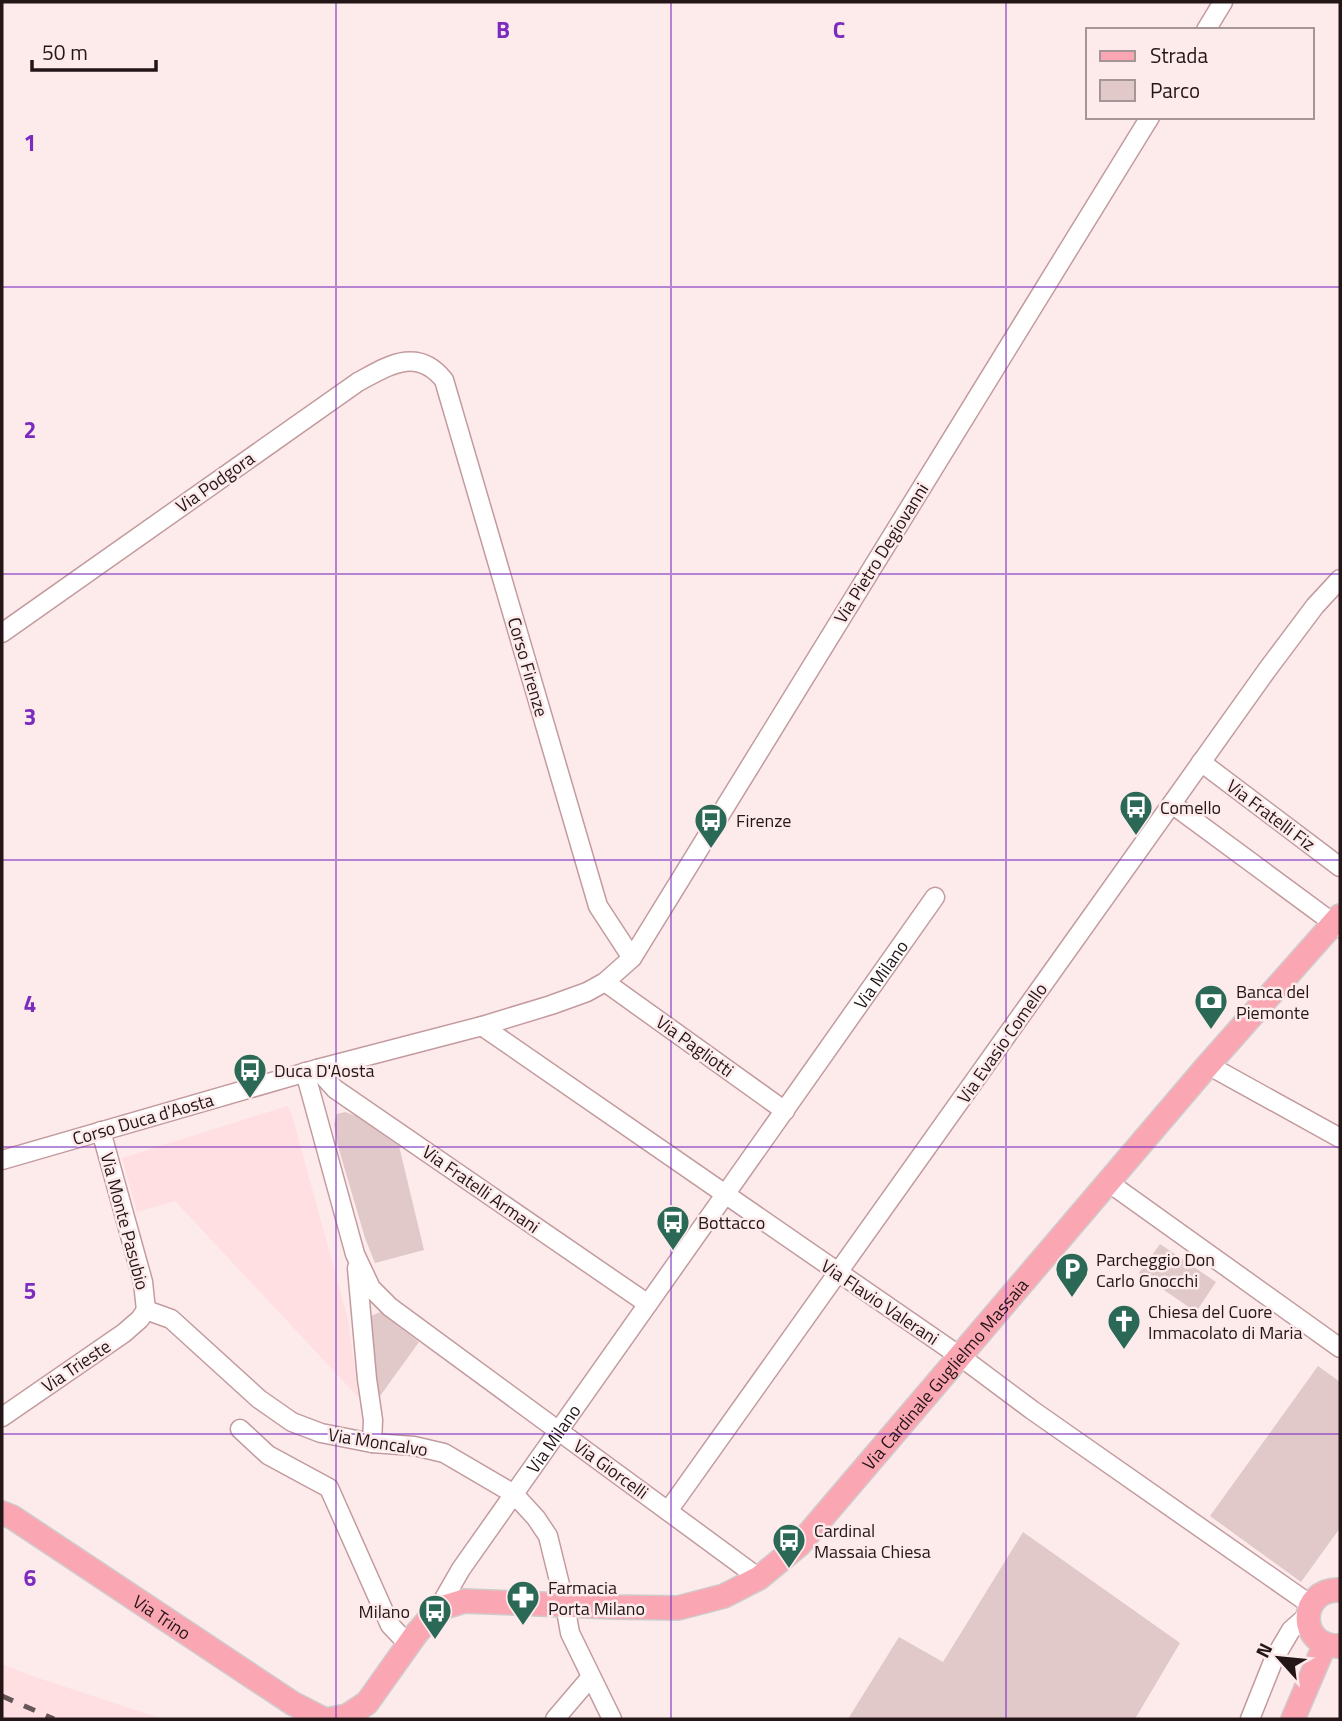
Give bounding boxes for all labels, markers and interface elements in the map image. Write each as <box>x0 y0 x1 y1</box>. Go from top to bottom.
text: B <box>496 12 510 47</box>
text: C <box>833 12 845 47</box>
scale bar <box>32 28 156 72</box>
legend <box>1086 28 1314 119</box>
text: 50 m <box>42 36 88 68</box>
text: Strada <box>1150 39 1208 71</box>
text: Parco <box>1150 74 1200 106</box>
text: 1 <box>24 125 36 160</box>
text: 2 <box>24 412 36 447</box>
street label: Via Podgora <box>170 445 260 519</box>
street label: Via Pietro Degiovanni <box>827 478 935 628</box>
street label: Corso Firenze <box>501 614 555 720</box>
text: 3 <box>24 699 36 734</box>
street label: Via Fratelli Fiz <box>1221 773 1321 857</box>
bus stop icon: Comello <box>1117 788 1155 837</box>
place label: Comello <box>1160 794 1221 821</box>
bus stop icon: Firenze <box>692 801 730 850</box>
place label: Firenze <box>736 807 791 834</box>
street label: Via Milano <box>847 934 914 1014</box>
street label: Via Evasio Comello <box>950 977 1054 1109</box>
place label: Banca del Piemonte <box>1236 978 1309 1026</box>
bank icon: Banca del Piemonte <box>1192 982 1230 1031</box>
text: 4 <box>24 986 36 1021</box>
street label: Via Pagliotti <box>651 1009 739 1083</box>
bus stop icon: Duca D'Aosta <box>231 1051 269 1100</box>
place label: Duca D'Aosta <box>274 1057 374 1084</box>
street label: Corso Duca d'Aosta <box>69 1086 217 1152</box>
street label: Via Fratelli Armani <box>417 1138 545 1240</box>
street label: Via Monte Pasubio <box>94 1149 156 1293</box>
bus stop icon: Bottacco <box>654 1203 692 1252</box>
place label: Bottacco <box>698 1209 765 1236</box>
place label: Parcheggio Don Carlo Gnocchi <box>1096 1246 1215 1294</box>
parking icon: Parcheggio Don Carlo Gnocchi <box>1053 1250 1091 1299</box>
street label: Via Flavio Valerani <box>816 1252 944 1352</box>
street label: Via Cardinale Guglielmo Massaia <box>855 1272 1034 1476</box>
text: 5 <box>24 1273 36 1308</box>
place label: Chiesa del Cuore Immacolato di Maria <box>1148 1298 1303 1346</box>
church icon: Chiesa del Cuore Immacolato di Maria <box>1105 1302 1143 1351</box>
street label: Via Trieste <box>36 1333 116 1399</box>
street label: Via Milano <box>519 1398 587 1478</box>
street label: Via Moncalvo <box>326 1421 430 1463</box>
street label: Via Giorcelli <box>568 1432 654 1506</box>
place label: Cardinal Massaia Chiesa <box>814 1517 931 1565</box>
bus stop icon: Cardinal Massaia Chiesa <box>770 1521 808 1570</box>
text: 6 <box>24 1560 37 1595</box>
place label: Farmacia Porta Milano <box>548 1574 645 1622</box>
pharmacy icon: Farmacia Porta Milano <box>504 1578 542 1627</box>
street label: Via Trino <box>128 1588 197 1646</box>
bus stop icon: Milano <box>416 1592 454 1641</box>
place label: Milano <box>359 1598 410 1625</box>
north arrow <box>1244 1623 1314 1693</box>
text: N <box>1247 1638 1279 1663</box>

